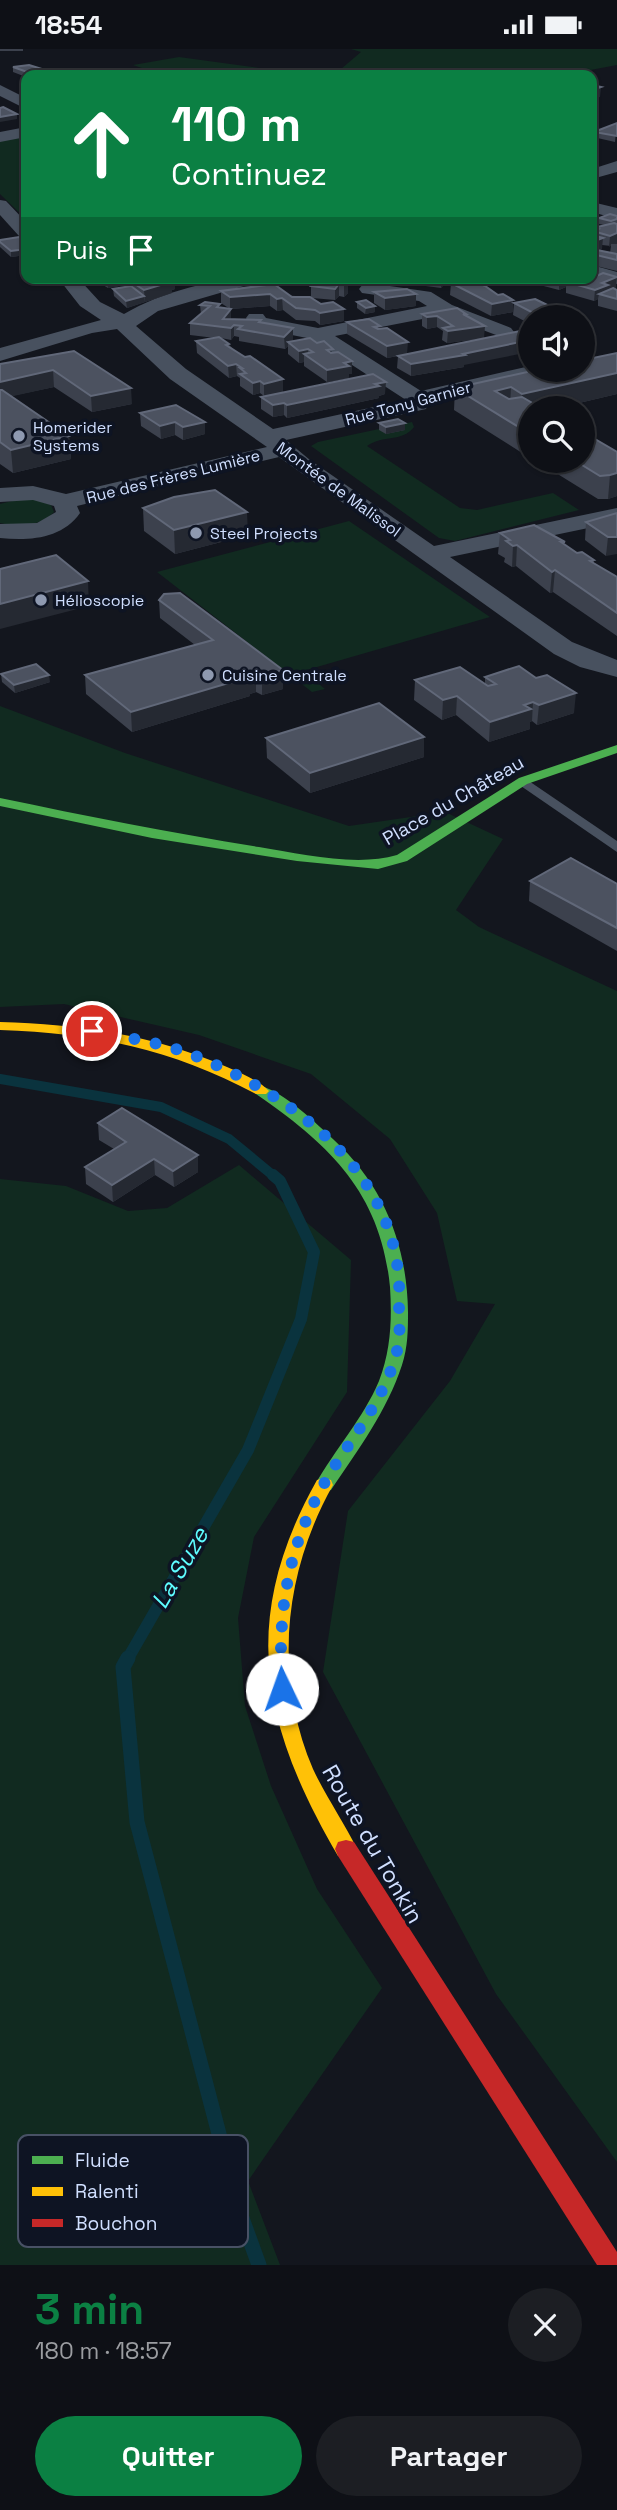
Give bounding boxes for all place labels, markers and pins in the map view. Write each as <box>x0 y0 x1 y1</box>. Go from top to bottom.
place label: Homerider Systems <box>33 417 112 456</box>
marker: Homerider Systems <box>11 428 27 444</box>
place label: Steel Projects <box>210 523 318 544</box>
marker: Steel Projects <box>188 525 204 541</box>
place label: Hélioscopie <box>55 590 144 611</box>
marker: Hélioscopie <box>33 592 49 608</box>
place label: Cuisine Centrale <box>222 665 347 686</box>
marker: Cuisine Centrale <box>200 667 216 683</box>
pin <box>62 1001 122 1061</box>

